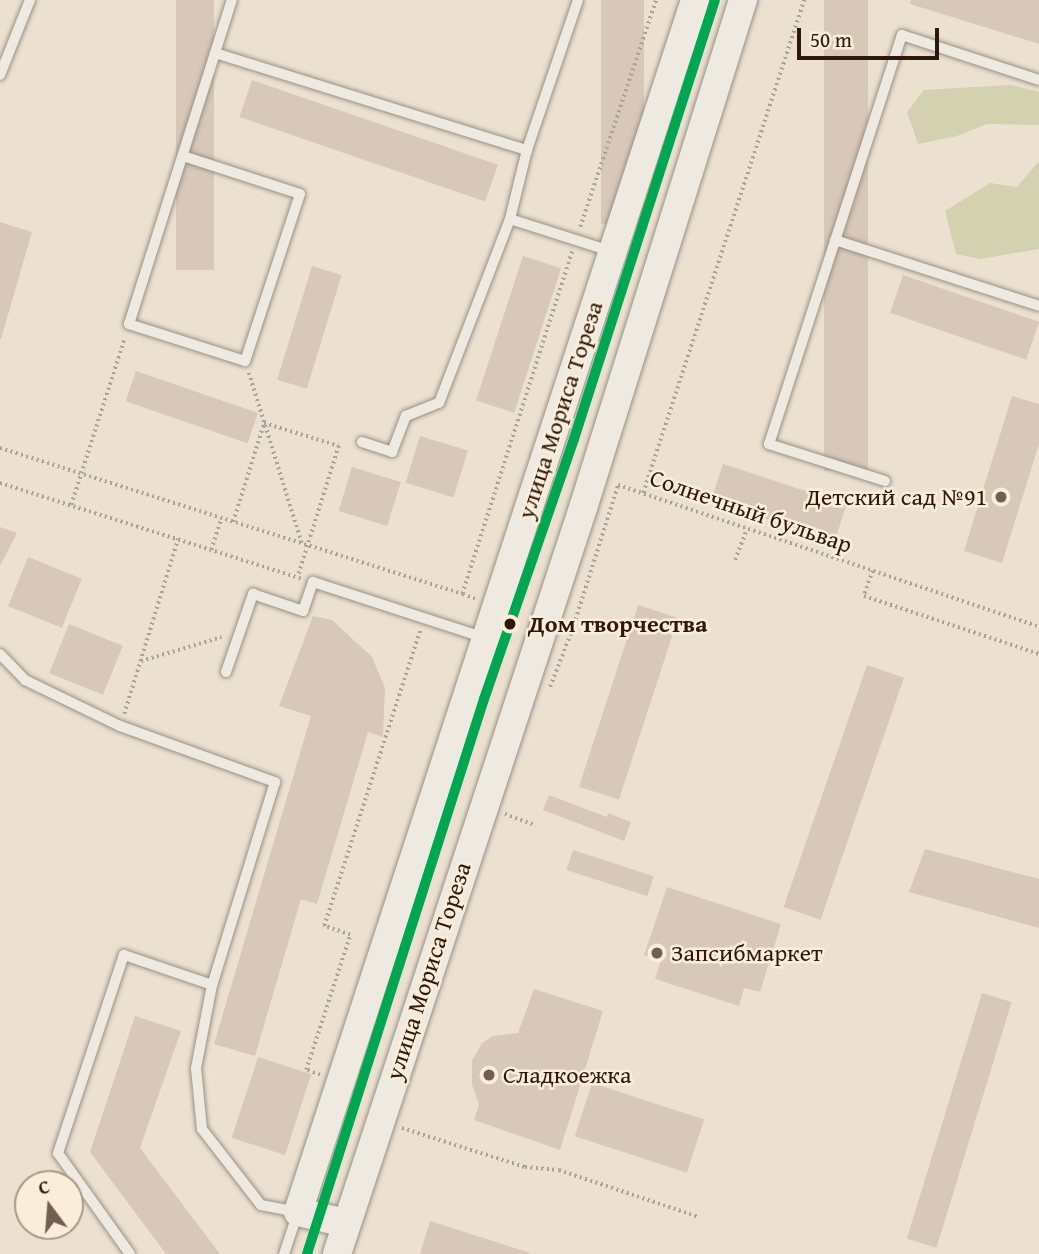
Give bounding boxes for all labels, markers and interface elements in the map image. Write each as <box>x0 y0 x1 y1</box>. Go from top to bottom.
scale bar <box>801 14 943 58</box>
text: 50 m <box>810 24 852 55</box>
street label: улица Мориса Тореза <box>511 297 609 523</box>
street label: Солнечный бульвар <box>646 463 856 559</box>
place label: Детский сад №91 <box>806 483 987 511</box>
marker: Детский сад №91 <box>993 489 1009 505</box>
place label: Дом творчества <box>528 610 707 638</box>
marker: Дом творчества <box>498 612 522 636</box>
street label: улица Мориса Тореза <box>379 858 477 1084</box>
place label: Запсибмаркет <box>671 939 823 967</box>
marker: Запсибмаркет <box>649 945 665 961</box>
place label: Сладкоежка <box>503 1061 631 1089</box>
marker: Сладкоежка <box>481 1067 497 1083</box>
north arrow <box>14 1170 84 1240</box>
text: С <box>35 1172 53 1202</box>

